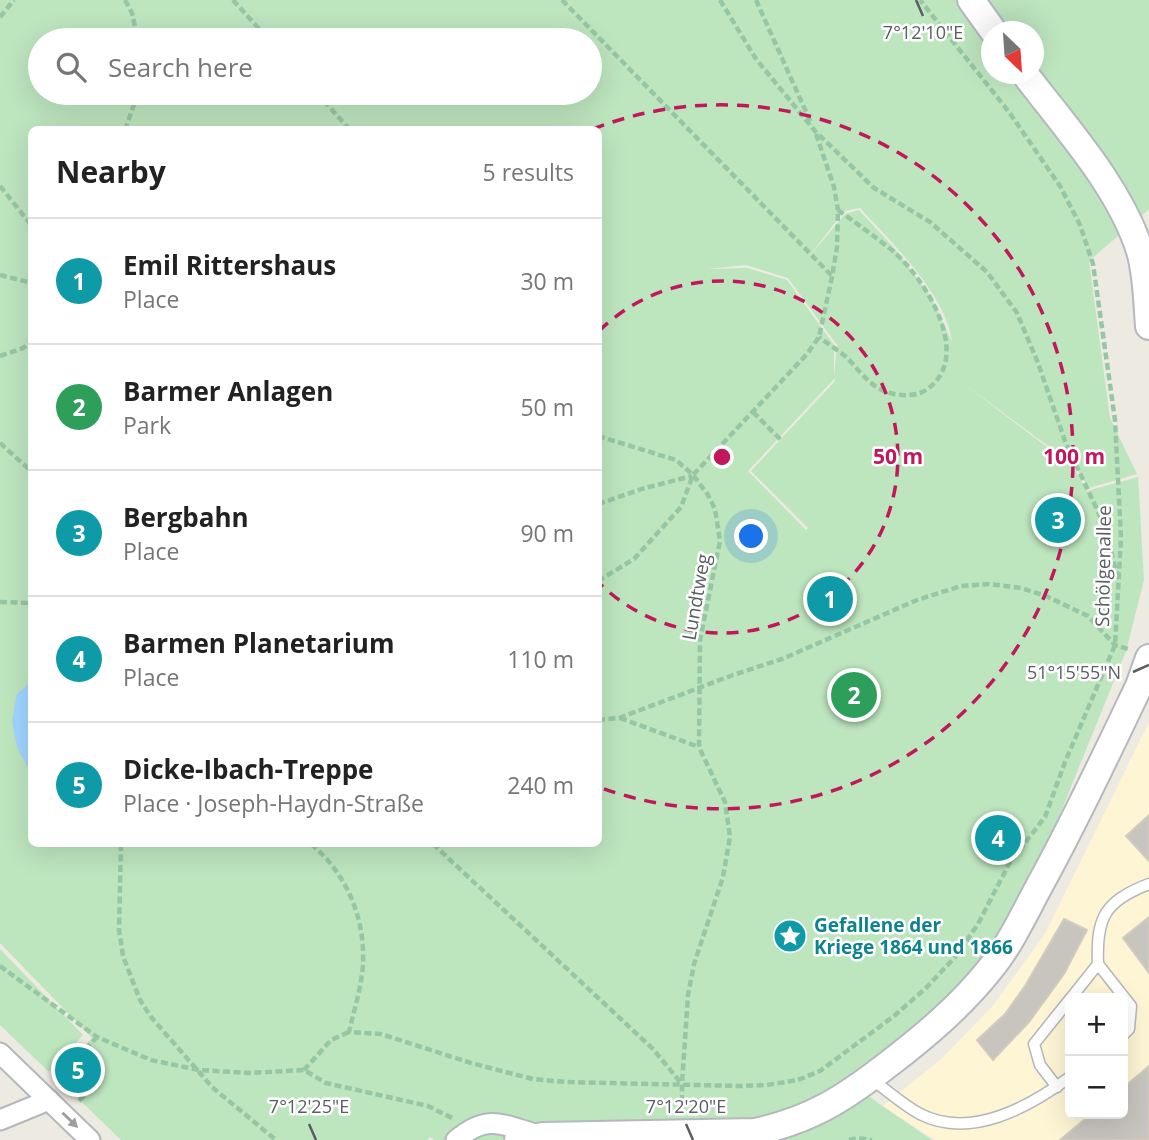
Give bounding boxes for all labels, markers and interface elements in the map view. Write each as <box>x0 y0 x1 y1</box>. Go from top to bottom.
text: 7°12'10"E <box>883 20 963 44</box>
north arrow <box>981 21 1044 84</box>
search box <box>28 28 602 105</box>
icon: search <box>52 48 90 86</box>
text: Search here <box>108 49 253 85</box>
text: Nearby <box>56 151 166 192</box>
text: 5 results <box>483 156 574 188</box>
text: Emil Rittershaus <box>123 247 336 283</box>
text: 1 <box>72 265 86 297</box>
text: 30 m <box>520 265 574 297</box>
text: Place <box>123 283 179 315</box>
text: Barmer Anlagen <box>123 373 333 409</box>
text: 2 <box>72 391 86 423</box>
text: 50 m <box>520 391 574 423</box>
text: Park <box>123 409 171 441</box>
text: 50 m <box>873 442 923 470</box>
text: 100 m <box>1043 442 1105 470</box>
centre of rings <box>710 445 734 469</box>
pin: 3 <box>1035 494 1081 546</box>
text: Bergbahn <box>123 499 249 535</box>
street label: Schölgenallee <box>1089 505 1117 627</box>
text: 3 <box>72 517 86 549</box>
text: 90 m <box>520 517 574 549</box>
your location <box>734 519 768 553</box>
text: Place <box>123 535 179 567</box>
street label: Lundtweg <box>676 552 716 642</box>
pin: 1 <box>807 573 853 625</box>
text: Barmen Planetarium <box>123 625 394 661</box>
text: 4 <box>72 643 86 675</box>
text: 110 m <box>507 643 574 675</box>
text: 51°15'55"N <box>1027 660 1121 684</box>
text: Place <box>123 661 179 693</box>
pin: 2 <box>831 669 877 721</box>
text: Dicke-Ibach-Treppe <box>123 751 373 787</box>
text: 5 <box>72 769 86 801</box>
text: 240 m <box>507 769 574 801</box>
text: Place · Joseph-Haydn-Straße <box>123 787 424 819</box>
pin: 4 <box>975 812 1021 864</box>
place label: Gefallene der Kriege 1864 und 1866 <box>814 912 1013 960</box>
place icon: Gefallene der Kriege 1864 und 1866 <box>771 917 809 955</box>
map controls <box>1065 993 1128 1119</box>
button: + <box>1065 993 1128 1056</box>
pin: 5 <box>55 1044 101 1096</box>
button: − <box>1065 1056 1128 1119</box>
text: 7°12'25"E <box>269 1094 349 1118</box>
text: 7°12'20"E <box>646 1094 726 1118</box>
one-way arrow <box>61 1112 78 1128</box>

